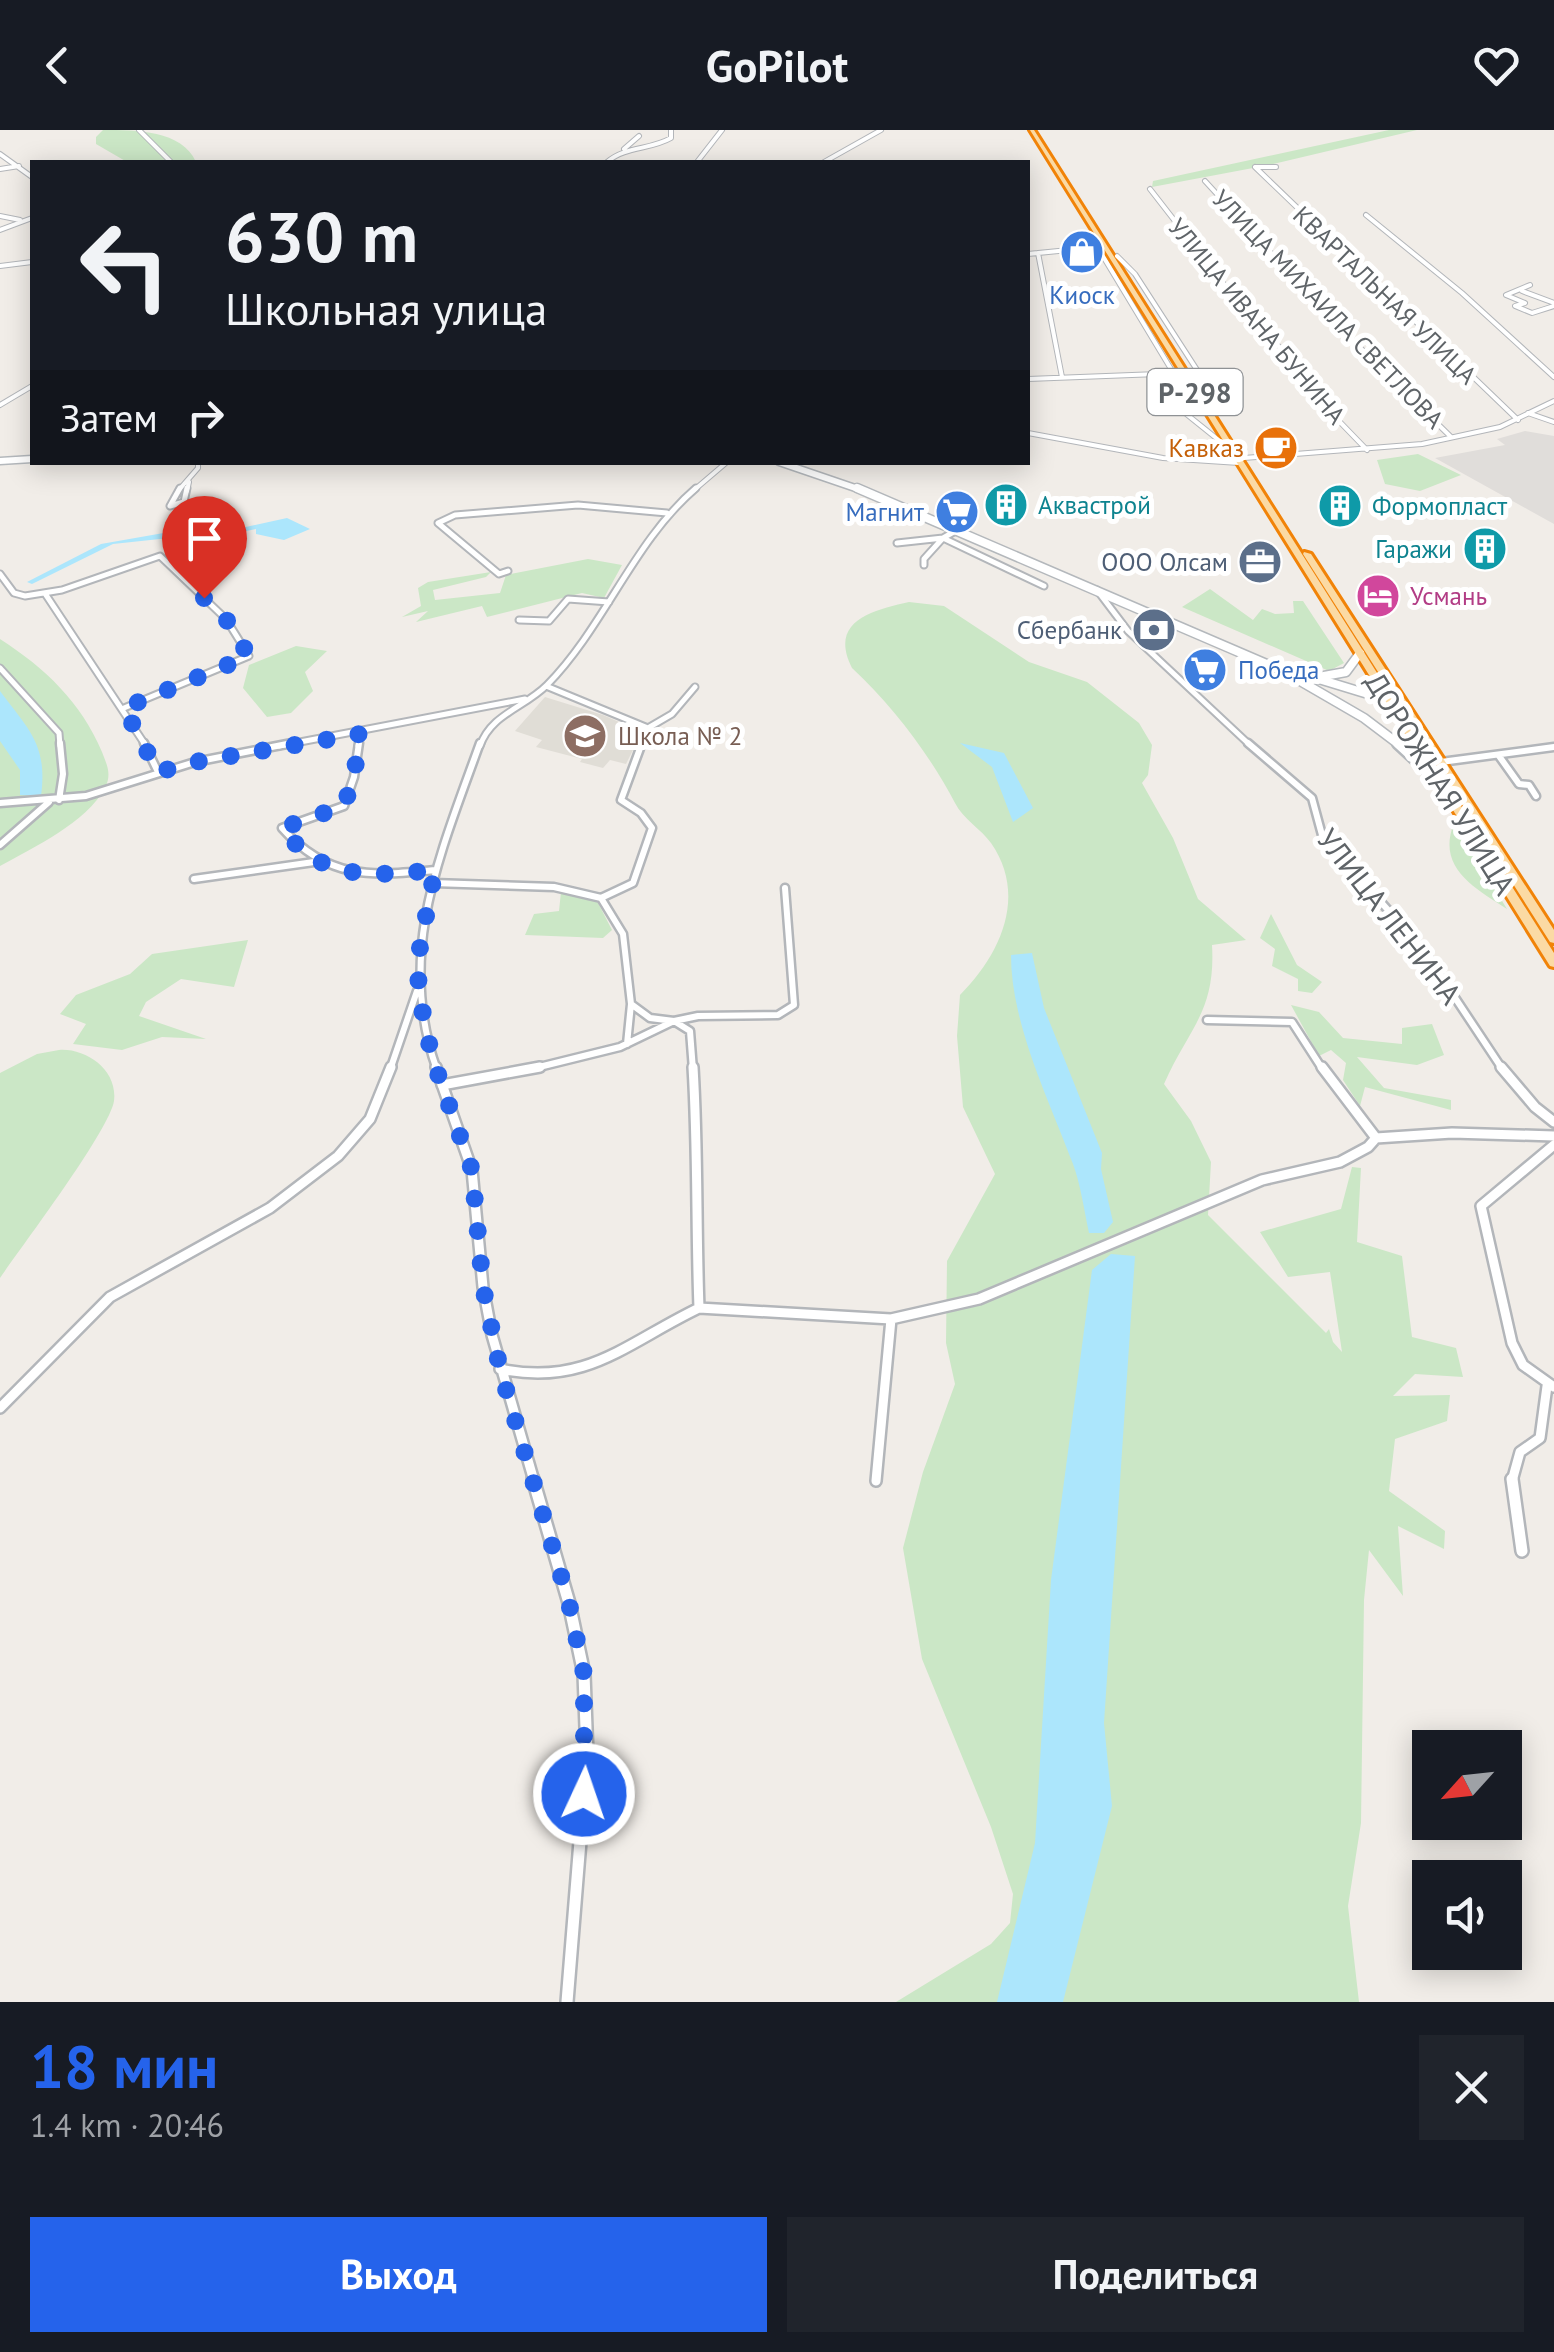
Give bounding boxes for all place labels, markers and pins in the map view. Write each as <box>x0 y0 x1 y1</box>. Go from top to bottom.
shop icon: Киоск <box>1059 229 1105 275</box>
place label: Киоск <box>1049 279 1115 311</box>
cafe icon: Кавказ <box>1253 425 1299 471</box>
place label: Кавказ <box>1168 432 1244 464</box>
building icon: Аквастрой <box>983 482 1029 528</box>
building icon: Формопласт <box>1317 483 1363 529</box>
supermarket icon: Магнит <box>934 489 980 535</box>
place label: Аквастрой <box>1038 489 1151 521</box>
place label: Формопласт <box>1372 490 1507 522</box>
pin <box>162 496 247 599</box>
place label: Магнит <box>845 496 924 528</box>
building icon: Гаражи <box>1462 526 1508 572</box>
place label: Гаражи <box>1375 533 1452 565</box>
office icon: ООО Олсам <box>1237 539 1283 585</box>
place label: ООО Олсам <box>1101 546 1228 578</box>
hotel icon: Усмань <box>1355 573 1401 619</box>
place label: Усмань <box>1410 580 1487 612</box>
bank icon: Сбербанк <box>1131 607 1177 653</box>
place label: Сбербанк <box>1017 614 1122 646</box>
supermarket icon: Победа <box>1182 647 1228 693</box>
place label: Победа <box>1238 654 1319 686</box>
school or university icon: Школа № 2 <box>562 713 608 759</box>
place label: Школа № 2 <box>618 720 742 752</box>

